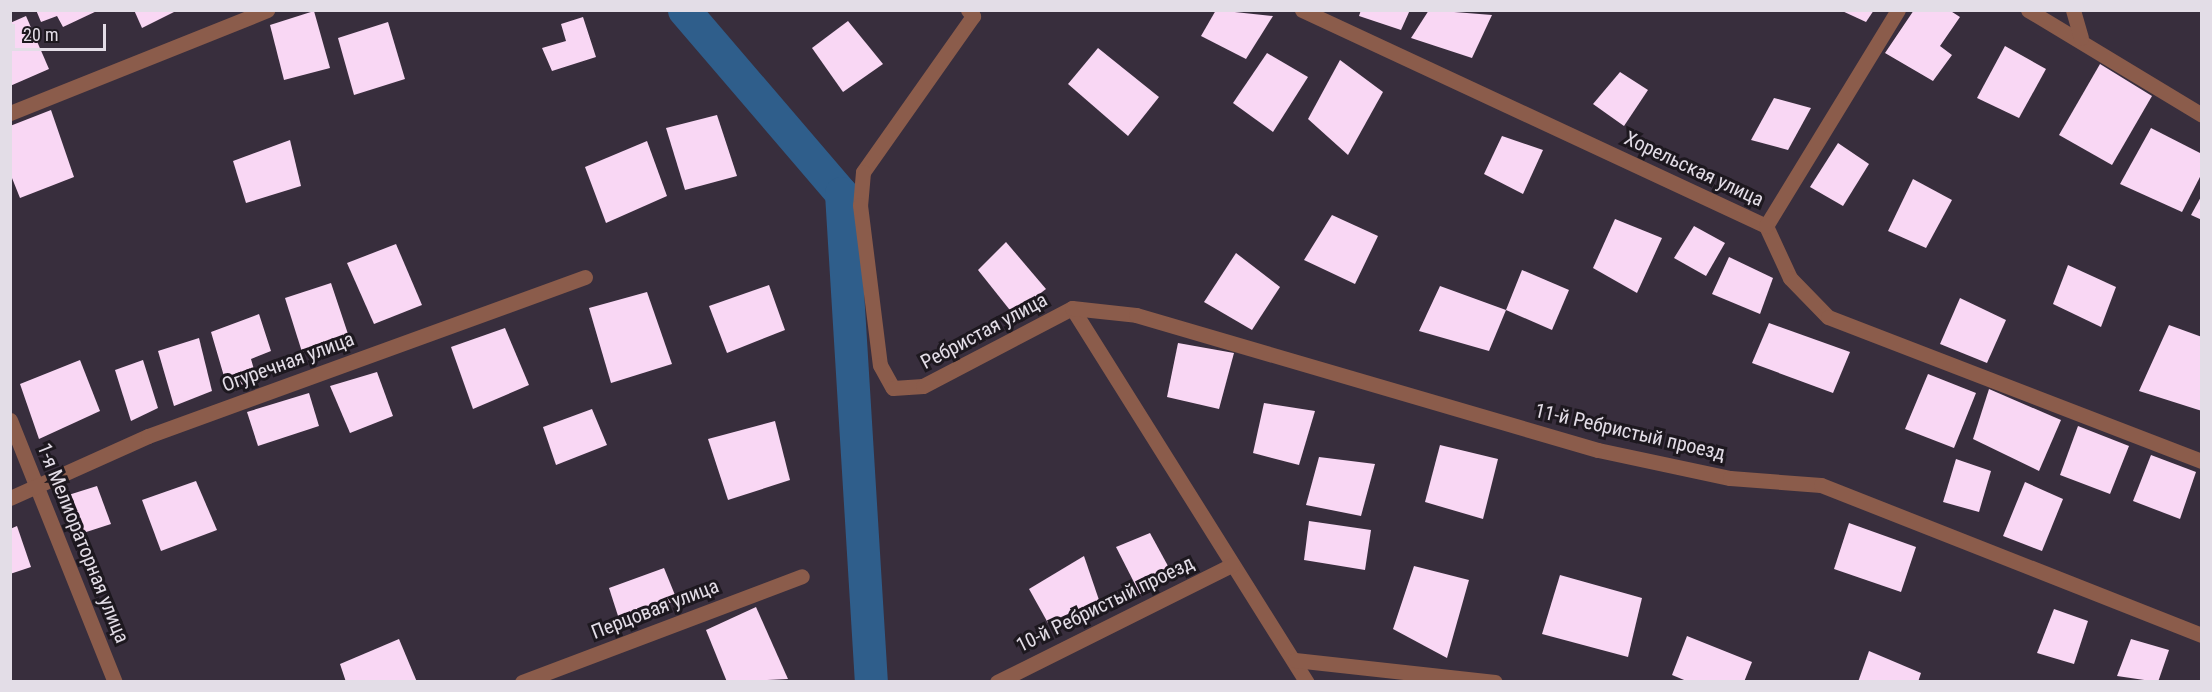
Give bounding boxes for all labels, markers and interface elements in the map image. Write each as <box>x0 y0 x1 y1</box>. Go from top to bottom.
scale bar <box>15 12 110 50</box>
text: 20 m <box>23 24 58 45</box>
street label: Хорельская улица <box>1621 126 1767 212</box>
street label: Ребристая улица <box>917 288 1051 374</box>
street label: Огуречная улица <box>219 327 357 397</box>
street label: 11-й Ребристый проезд <box>1532 398 1728 466</box>
street label: 1-я Мелиораторная улица <box>32 439 134 647</box>
street label: 10-й Ребристый проезд <box>1012 551 1198 657</box>
street label: Перцовая улица <box>588 574 722 644</box>

